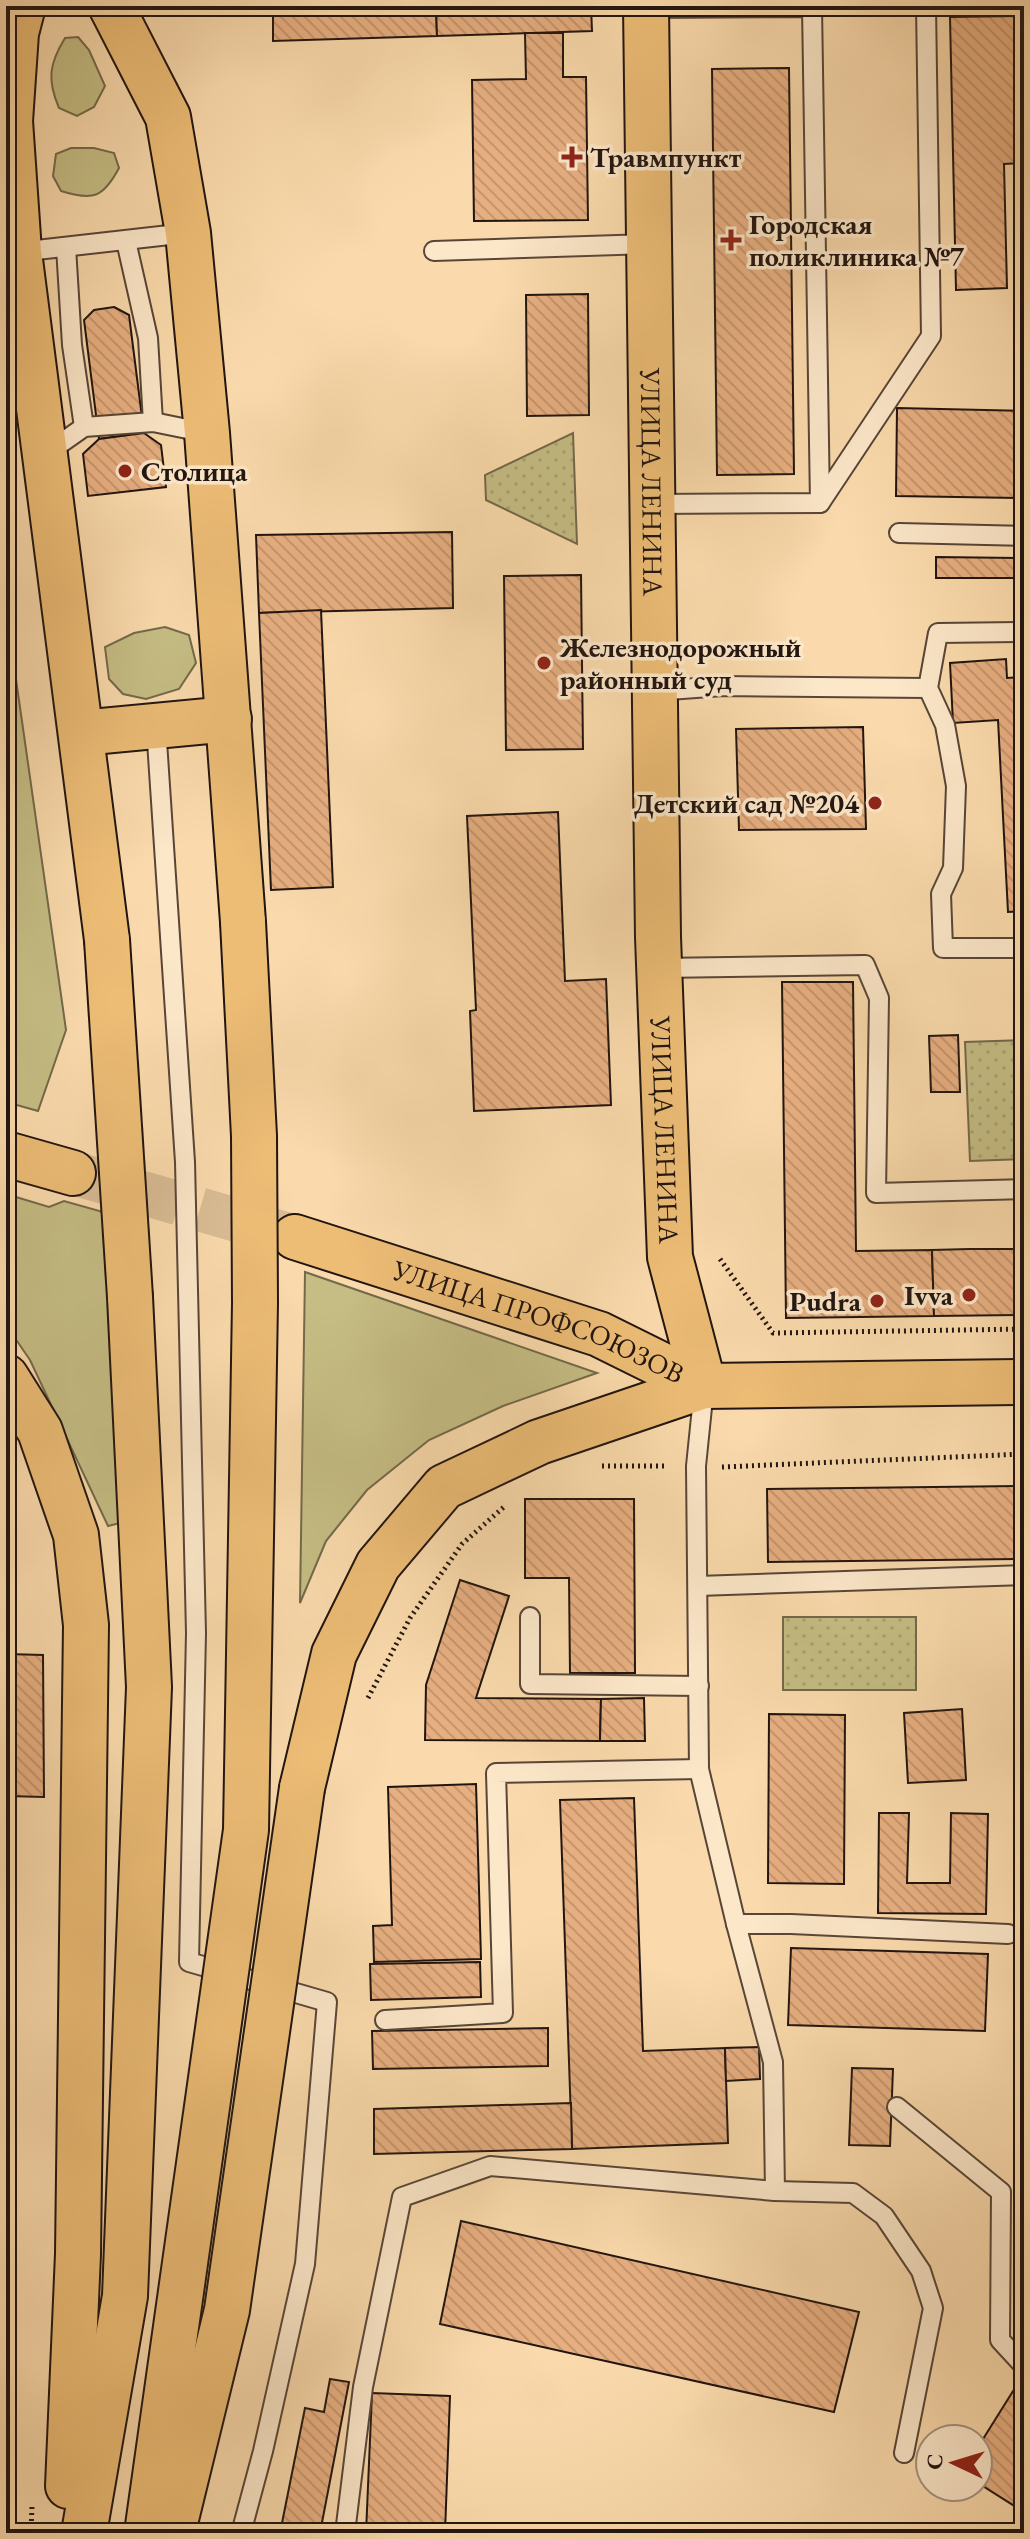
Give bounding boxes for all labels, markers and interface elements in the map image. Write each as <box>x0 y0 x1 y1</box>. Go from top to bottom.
place label: Травмпункт <box>590 139 742 175</box>
marker: Травмпункт <box>561 146 583 168</box>
place label: Городская поликлиника №7 <box>749 206 964 274</box>
marker: Городская поликлиника №7 <box>720 229 742 251</box>
street label: УЛИЦА ЛЕНИНА <box>633 367 672 597</box>
place label: Столица <box>141 453 248 489</box>
marker: Столица <box>116 462 134 480</box>
place label: Железнодорожный районный суд <box>559 629 801 697</box>
marker: Железнодорожный районный суд <box>535 654 553 672</box>
place label: Детский сад №204 <box>634 785 860 821</box>
marker: Детский сад №204 <box>866 794 884 812</box>
street label: УЛИЦА ЛЕНИНА <box>643 1014 688 1245</box>
street label: УЛИЦА ПРОФСОЮЗОВ <box>387 1251 691 1391</box>
place label: Ivva <box>904 1277 954 1313</box>
place label: Pudra <box>789 1283 862 1319</box>
marker: Ivva <box>960 1286 978 1304</box>
marker: Pudra <box>868 1292 886 1310</box>
north arrow <box>914 2423 994 2503</box>
text: С <box>920 2453 950 2470</box>

